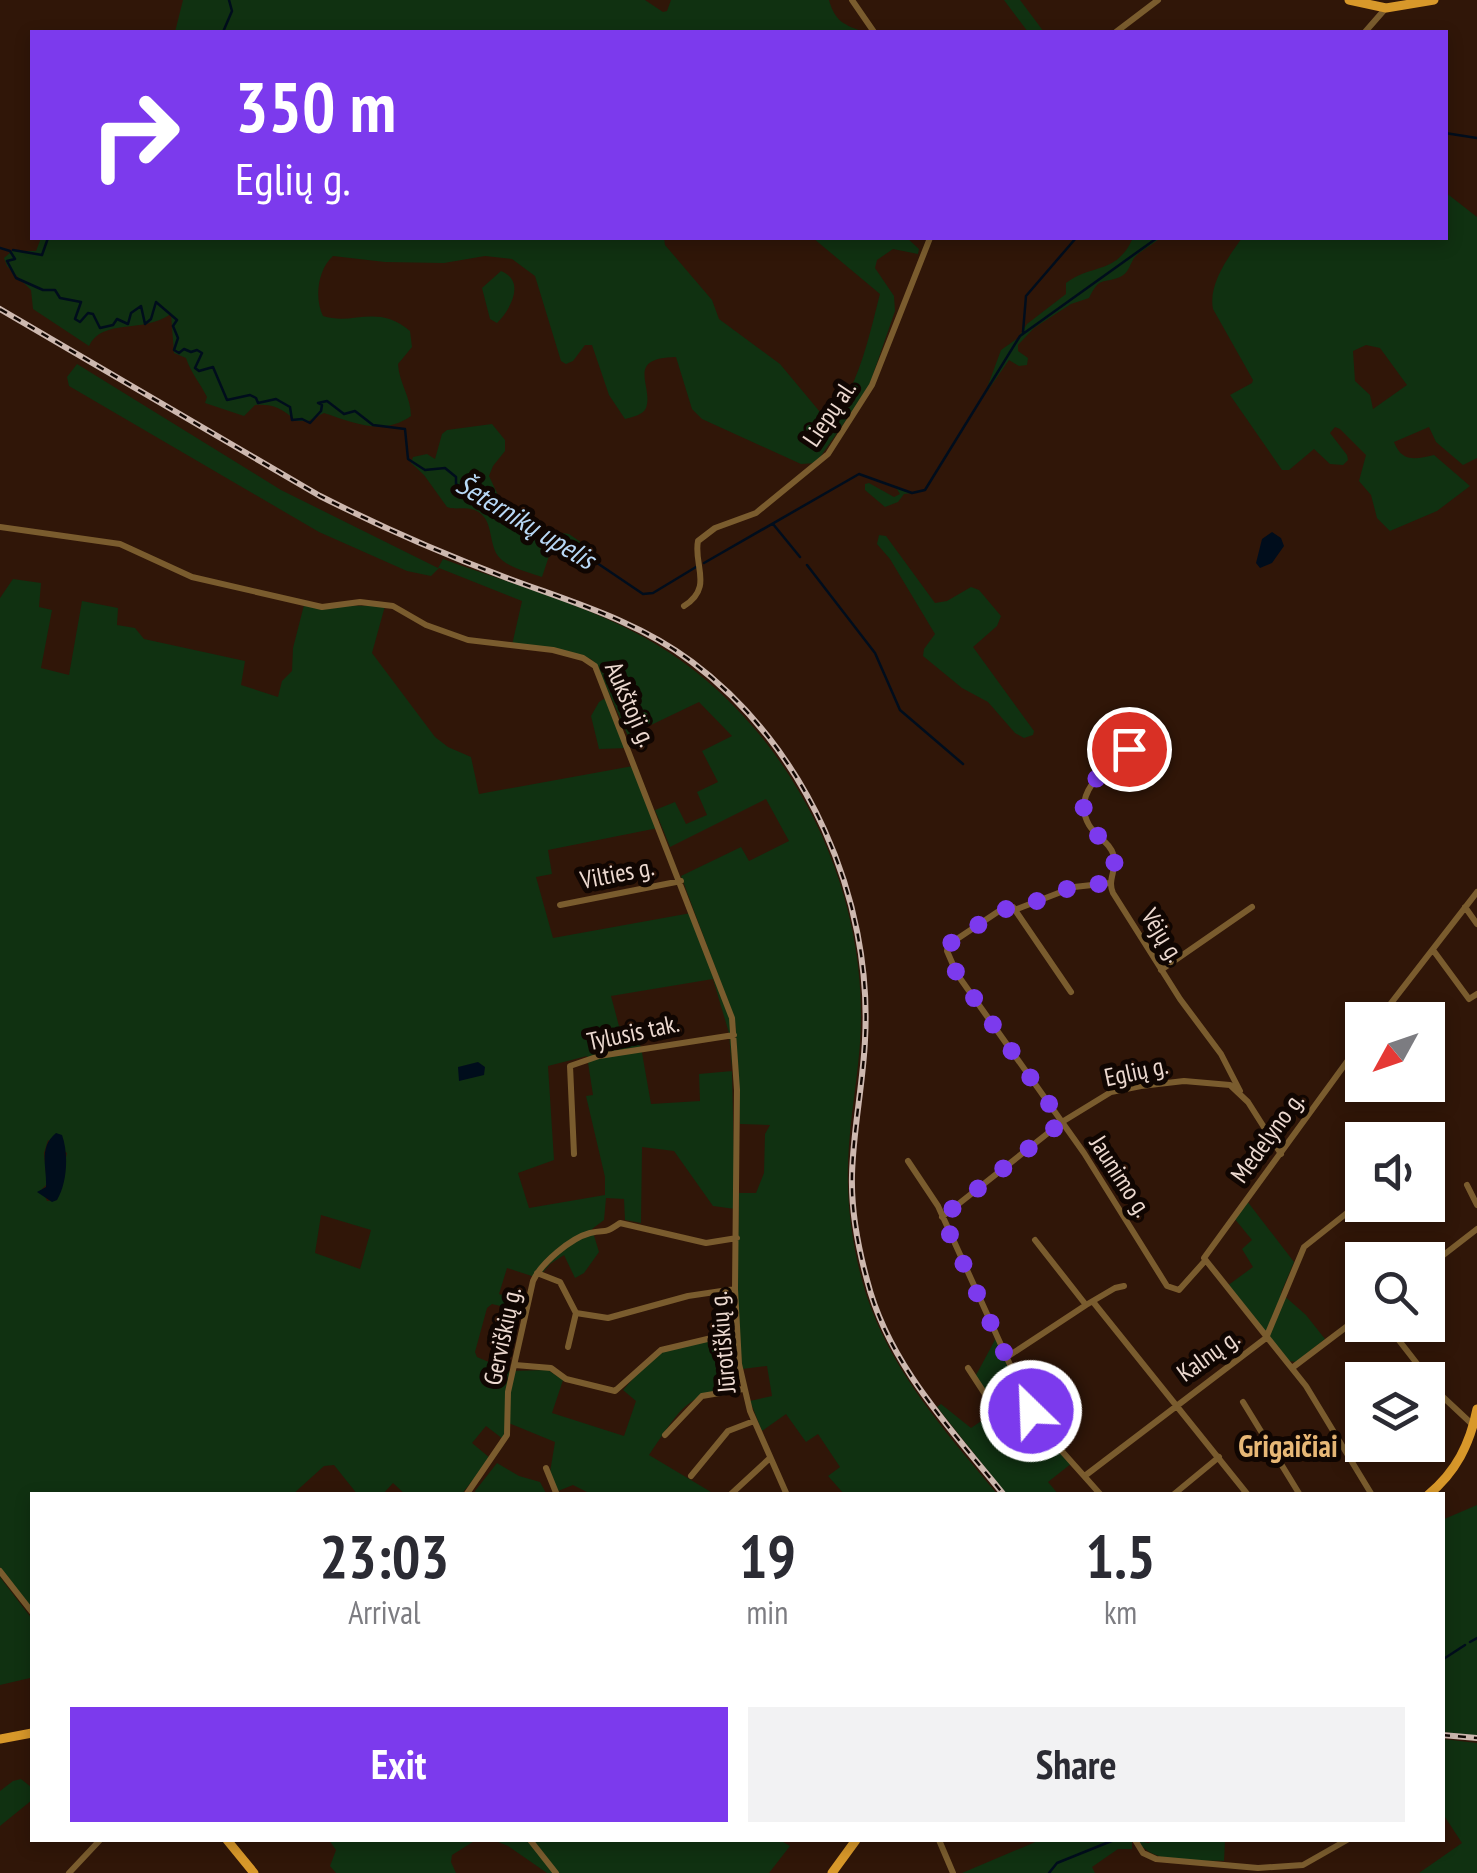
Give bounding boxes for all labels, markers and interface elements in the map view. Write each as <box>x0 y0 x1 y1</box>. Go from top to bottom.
text: 350 m <box>235 61 396 151</box>
icon: right <box>70 70 200 200</box>
text: Eglių g. <box>235 149 351 207</box>
street label: Liepų al. <box>795 374 863 452</box>
water label: Šeternikų upelis <box>450 465 604 578</box>
street label: Aukštoji g. <box>598 657 664 751</box>
pin <box>1087 707 1172 792</box>
icon: arrive <box>1102 722 1157 777</box>
street label: Vilties g. <box>576 850 657 896</box>
street label: Vėjų g. <box>1134 901 1192 968</box>
north arrow <box>1345 1002 1445 1102</box>
map controls <box>1345 1002 1445 1462</box>
street label: Tylusis tak. <box>584 1007 682 1057</box>
street label: Eglių g. <box>1101 1049 1171 1093</box>
street label: Medelyno g. <box>1223 1085 1311 1189</box>
button: sound <box>1345 1122 1445 1222</box>
street label: Jaunimo g. <box>1082 1128 1159 1223</box>
button: search <box>1345 1242 1445 1342</box>
street label: Gerviškių g. <box>476 1284 528 1388</box>
street label: Jūrotiškių g. <box>702 1290 742 1395</box>
street label: Kalnų g. <box>1170 1321 1246 1389</box>
position arrow <box>979 1359 1083 1463</box>
button: layers <box>1345 1362 1445 1462</box>
district label: Grigaičiai <box>1238 1426 1338 1465</box>
text: 23:03 <box>319 1517 449 1595</box>
text: 19 <box>739 1517 796 1595</box>
text: 1.5 <box>1085 1517 1156 1595</box>
text: Arrival <box>348 1591 420 1633</box>
text: min <box>746 1591 788 1633</box>
text: km <box>1104 1591 1137 1633</box>
button: Exit <box>70 1707 728 1822</box>
button: Share <box>748 1707 1405 1822</box>

